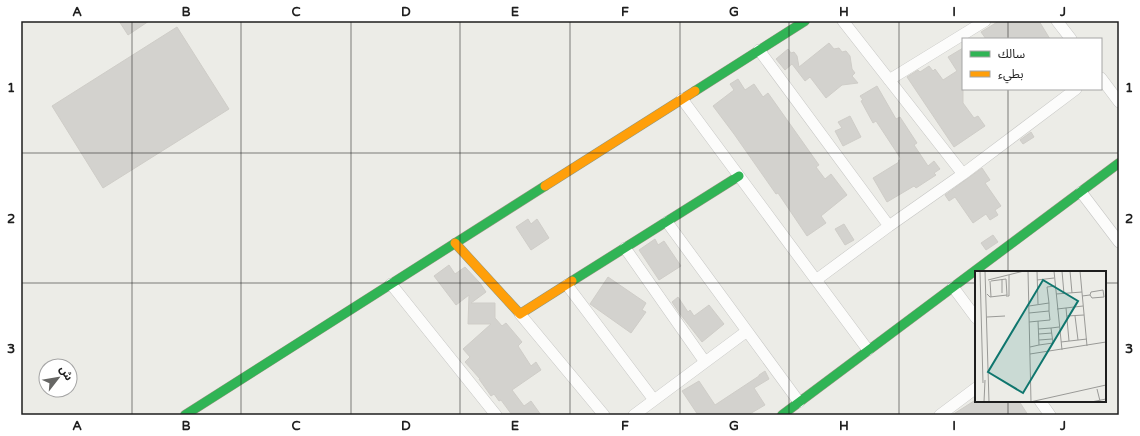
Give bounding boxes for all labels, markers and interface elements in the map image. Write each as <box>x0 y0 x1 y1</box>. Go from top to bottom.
text: A <box>72 4 82 20</box>
text: B <box>181 4 191 20</box>
text: C <box>291 4 301 20</box>
text: D <box>401 4 411 20</box>
text: E <box>511 4 519 20</box>
text: F <box>621 4 629 20</box>
text: G <box>729 4 739 20</box>
text: H <box>839 4 849 20</box>
text: I <box>952 4 956 20</box>
text: J <box>1059 4 1066 20</box>
legend <box>962 38 1102 90</box>
text: سالك <box>998 47 1025 61</box>
text: بطيء <box>998 67 1024 84</box>
text: 1 <box>7 80 15 96</box>
text: 1 <box>1125 80 1133 96</box>
text: 2 <box>7 211 15 227</box>
text: 2 <box>1125 211 1133 227</box>
inset map <box>975 271 1106 402</box>
text: 3 <box>7 341 15 357</box>
text: 3 <box>1125 341 1133 357</box>
north arrow <box>38 358 78 398</box>
text: ش <box>57 363 76 383</box>
text: A <box>72 418 82 434</box>
text: B <box>181 418 191 434</box>
text: C <box>291 418 301 434</box>
text: D <box>401 418 411 434</box>
text: E <box>511 418 519 434</box>
text: F <box>621 418 629 434</box>
text: G <box>729 418 739 434</box>
text: H <box>839 418 849 434</box>
text: I <box>952 418 956 434</box>
text: J <box>1059 418 1066 434</box>

